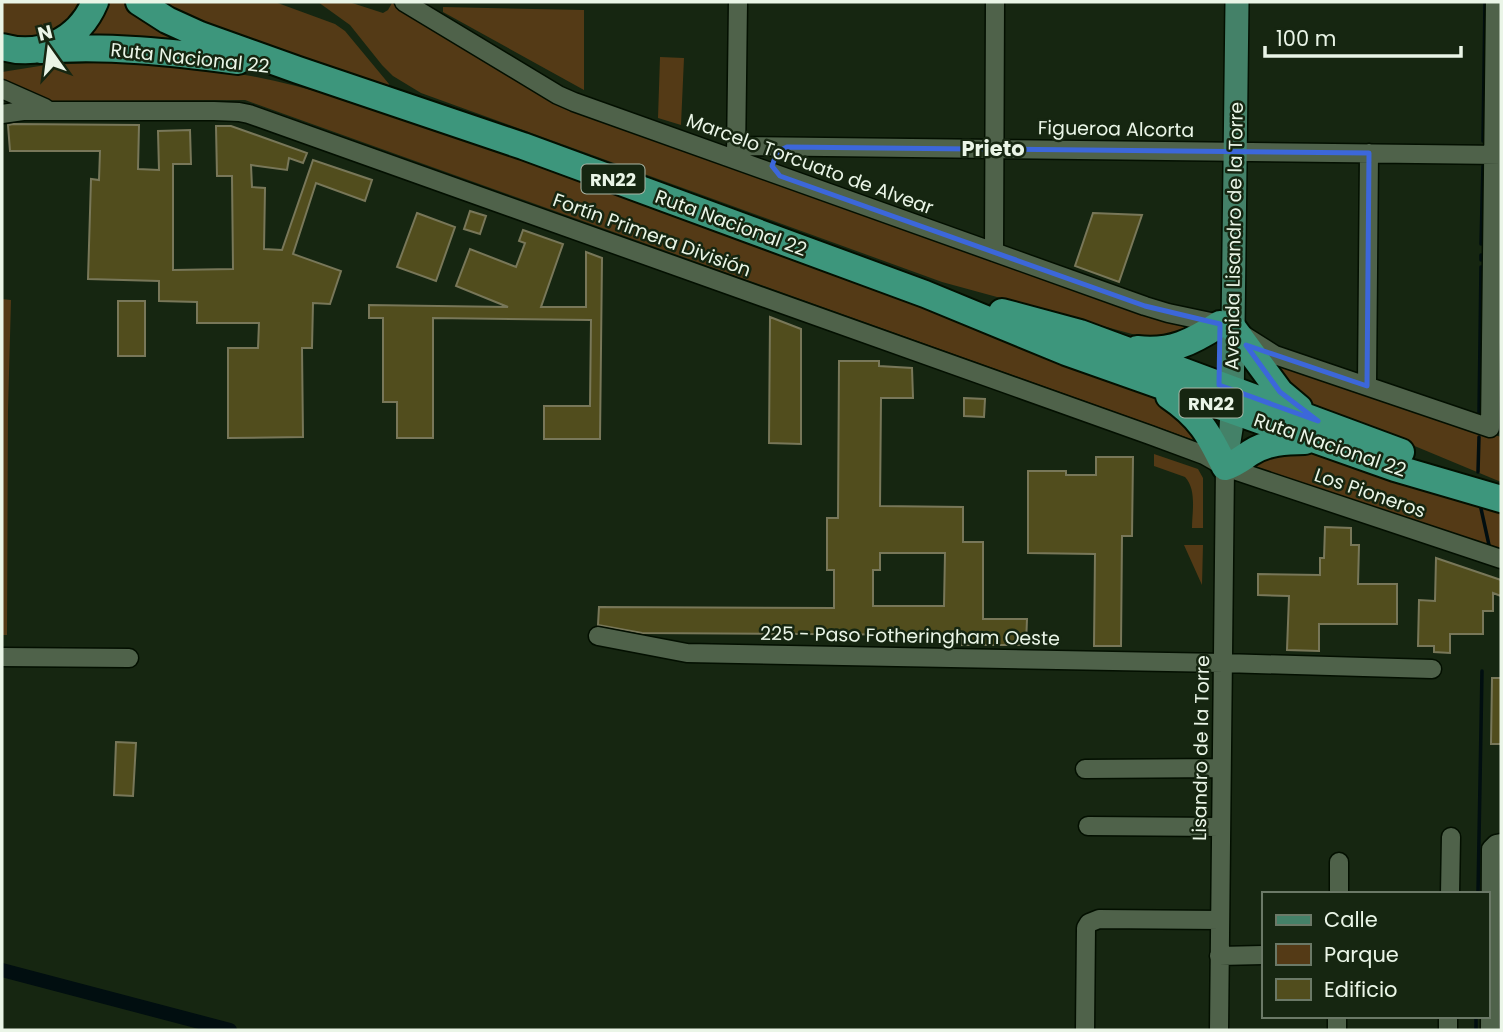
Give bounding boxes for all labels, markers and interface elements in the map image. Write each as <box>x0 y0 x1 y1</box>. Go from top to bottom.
north arrow <box>14 14 84 84</box>
scale bar <box>1265 14 1461 58</box>
text: N <box>35 18 55 48</box>
text: 100 m <box>1276 24 1336 53</box>
street label: Ruta Nacional 22 <box>109 36 271 80</box>
street label: Avenida Lisandro de la Torre <box>1218 102 1250 370</box>
street label: Marcelo Torcuato de Alvear <box>683 107 937 221</box>
street label: Figueroa Alcorta <box>1038 114 1194 144</box>
district label: Prieto <box>961 134 1025 163</box>
road number: RN22 <box>582 164 644 194</box>
street label: Ruta Nacional 22 <box>651 183 811 263</box>
street label: Fortín Primera División <box>549 187 755 283</box>
road number: RN22 <box>1180 388 1242 418</box>
street label: Ruta Nacional 22 <box>1250 406 1410 484</box>
street label: Los Pioneros <box>1311 461 1429 525</box>
street label: 225 - Paso Fotheringham Oeste <box>760 620 1060 652</box>
street label: Lisandro de la Torre <box>1186 655 1216 841</box>
legend <box>1262 892 1489 1018</box>
text: Calle <box>1324 905 1378 934</box>
text: Parque <box>1324 940 1399 969</box>
text: Edificio <box>1324 975 1398 1004</box>

